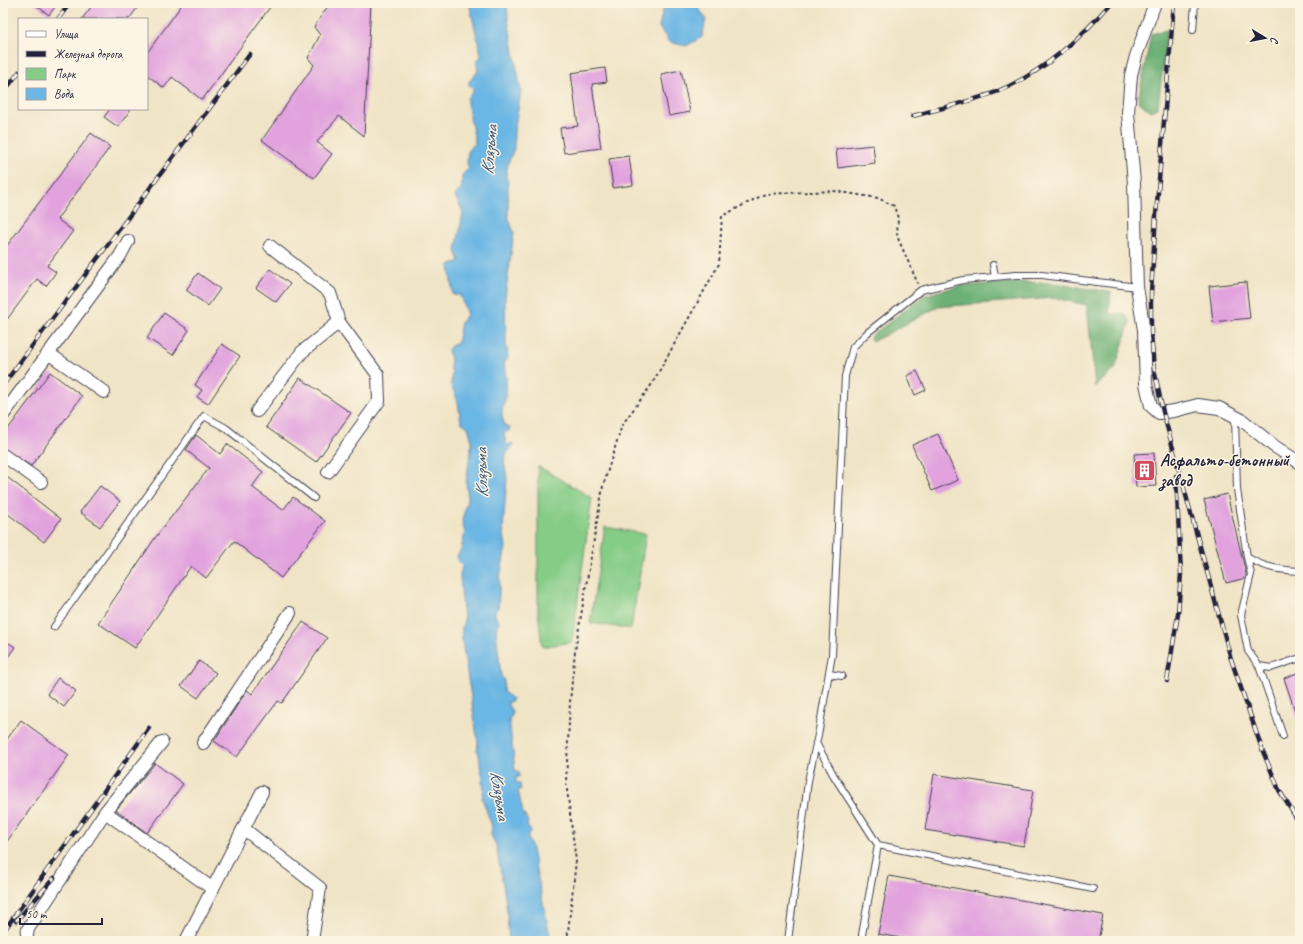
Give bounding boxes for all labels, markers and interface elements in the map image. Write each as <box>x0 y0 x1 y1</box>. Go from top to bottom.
legend <box>18 18 148 110</box>
north arrow <box>1245 18 1285 58</box>
text: Улица <box>54 26 79 42</box>
text: С <box>1267 36 1282 45</box>
text: Железная дорога <box>54 46 123 62</box>
text: Парк <box>54 66 77 82</box>
text: Вода <box>54 86 75 102</box>
water label: Клязьма <box>476 123 502 175</box>
water label: Клязьма <box>470 446 492 498</box>
place label: Асфальто-бетонный завод <box>1158 450 1291 492</box>
building icon: Асфальто-бетонный завод <box>1132 457 1158 483</box>
water label: Клязьма <box>485 769 515 823</box>
scale bar <box>20 900 102 926</box>
text: 50 m <box>26 906 48 922</box>

